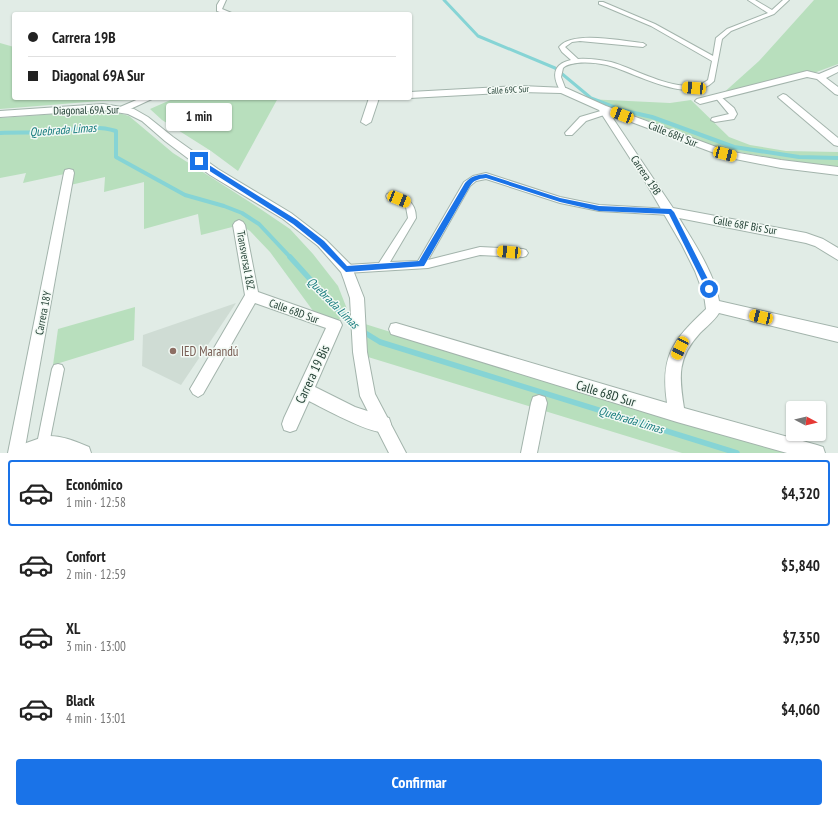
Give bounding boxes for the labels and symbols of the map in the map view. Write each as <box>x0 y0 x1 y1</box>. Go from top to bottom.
car <box>682 81 706 95</box>
street label: Calle 69C Sur <box>487 83 530 96</box>
street label: Diagonal 69A Sur <box>53 102 119 118</box>
callout: 1 min <box>166 103 232 131</box>
car <box>609 105 635 125</box>
street label: Calle 68H Sur <box>646 118 700 150</box>
water label: Quebrada Limas <box>29 120 99 139</box>
car <box>712 145 738 163</box>
route end <box>190 152 208 170</box>
street label: Carrera 19B <box>628 153 664 197</box>
car <box>386 189 412 209</box>
street label: Calle 68F Bis Sur <box>712 213 778 237</box>
street label: Transversal 18Z <box>234 229 258 291</box>
car <box>497 245 521 259</box>
water label: Quebrada Limas <box>304 274 364 333</box>
route start <box>700 280 718 298</box>
street label: Carrera 18Y <box>32 290 54 336</box>
street label: Calle 68D Sur <box>267 296 321 326</box>
car <box>748 308 774 326</box>
car <box>669 335 691 361</box>
street label: Carrera 19 Bis <box>291 342 333 406</box>
place label: IED Marandú <box>181 343 238 360</box>
marker: IED Marandú <box>168 346 178 356</box>
street label: Calle 68D Sur <box>574 376 638 411</box>
north arrow <box>786 401 826 441</box>
water label: Quebrada Limas <box>597 403 667 437</box>

